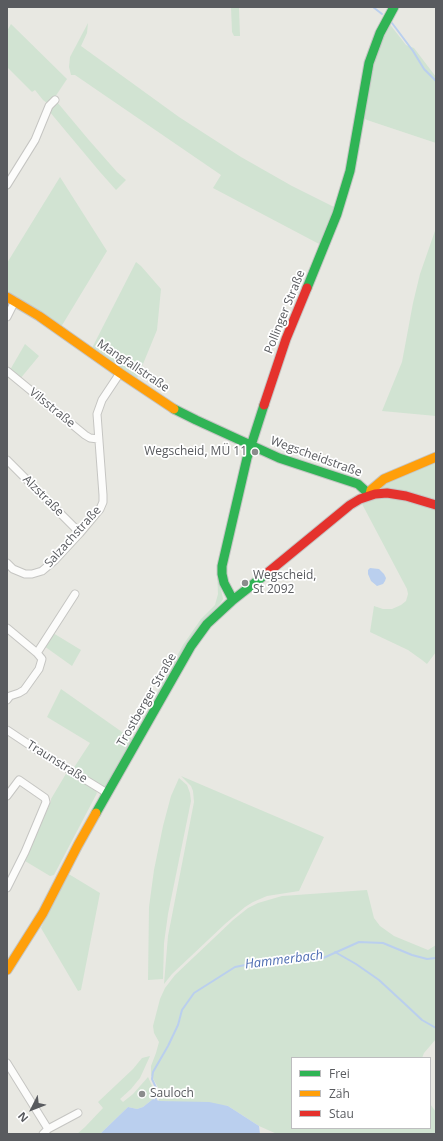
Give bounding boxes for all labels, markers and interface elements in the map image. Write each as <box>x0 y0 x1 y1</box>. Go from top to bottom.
street label: Pollinger Straße <box>262 268 308 356</box>
street label: Mangfallstraße <box>94 337 172 395</box>
street label: Vilsstraße <box>26 385 78 431</box>
street label: Wegscheidstraße <box>268 434 364 480</box>
place label: Wegscheid, MÜ 11 <box>144 445 247 459</box>
marker: Wegscheid, MÜ 11 <box>250 447 260 457</box>
street label: Alzstraße <box>20 473 66 519</box>
street label: Salzachstraße <box>42 503 104 571</box>
place label: Wegscheid, St 2092 <box>253 569 316 597</box>
marker: Wegscheid, St 2092 <box>240 578 250 588</box>
street label: Trostberger Straße <box>114 651 180 749</box>
street label: Traunstraße <box>24 738 90 786</box>
water label: Hammerbach <box>244 947 324 973</box>
legend <box>291 1057 431 1129</box>
text: Frei <box>329 1065 350 1082</box>
text: Zäh <box>329 1085 350 1102</box>
place label: Sauloch <box>150 1087 194 1101</box>
north arrow <box>12 1089 52 1129</box>
marker: Sauloch <box>137 1089 147 1099</box>
text: Stau <box>329 1105 354 1122</box>
text: N <box>14 1109 31 1126</box>

